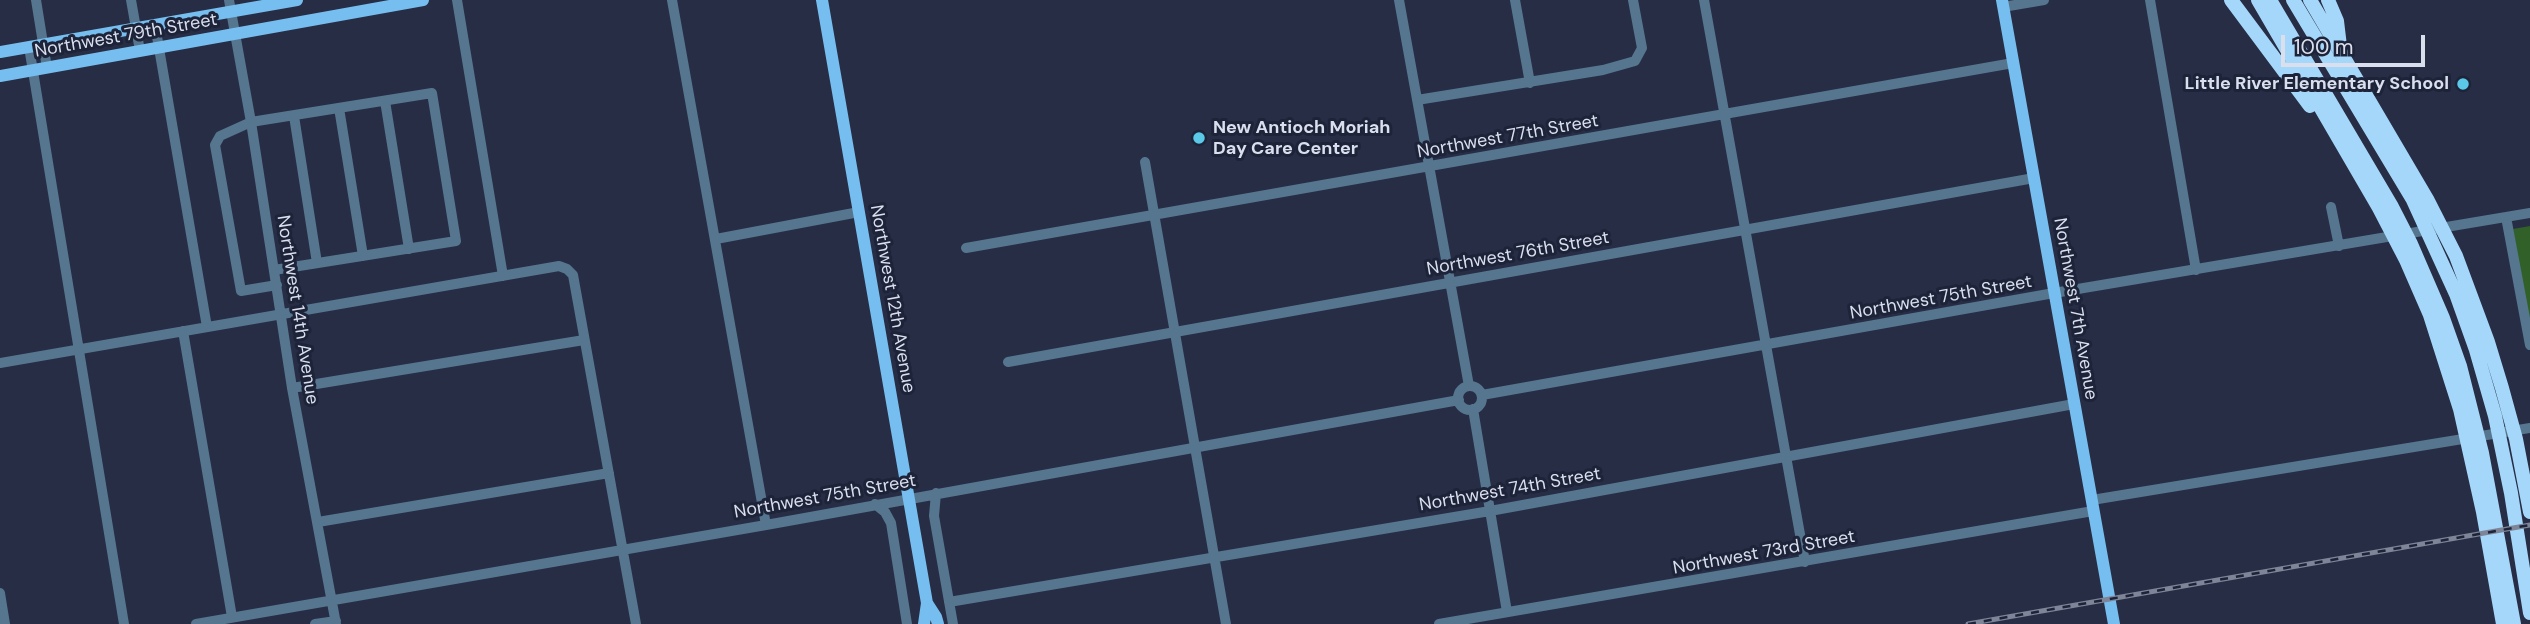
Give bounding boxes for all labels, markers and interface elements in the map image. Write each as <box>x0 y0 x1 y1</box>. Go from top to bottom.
street label: Northwest 79th Street <box>33 9 219 63</box>
scale bar <box>2285 21 2428 65</box>
text: 100 m <box>2294 33 2354 61</box>
place label: Little River Elementary School <box>2185 73 2449 95</box>
marker: Little River Elementary School <box>2455 76 2471 92</box>
street label: Northwest 77th Street <box>1416 110 1600 164</box>
place label: New Antioch Moriah Day Care Center <box>1213 117 1390 160</box>
marker: New Antioch Moriah Day Care Center <box>1191 130 1207 146</box>
street label: Northwest 12th Avenue <box>865 203 919 395</box>
street label: Northwest 14th Avenue <box>271 214 323 406</box>
street label: Northwest 7th Avenue <box>2048 216 2102 402</box>
street label: Northwest 76th Street <box>1425 227 1611 281</box>
street label: Northwest 75th Street <box>1848 271 2034 325</box>
street label: Northwest 74th Street <box>1418 463 1602 517</box>
street label: Northwest 75th Street <box>732 470 918 524</box>
street label: Northwest 73rd Street <box>1671 526 1857 580</box>

